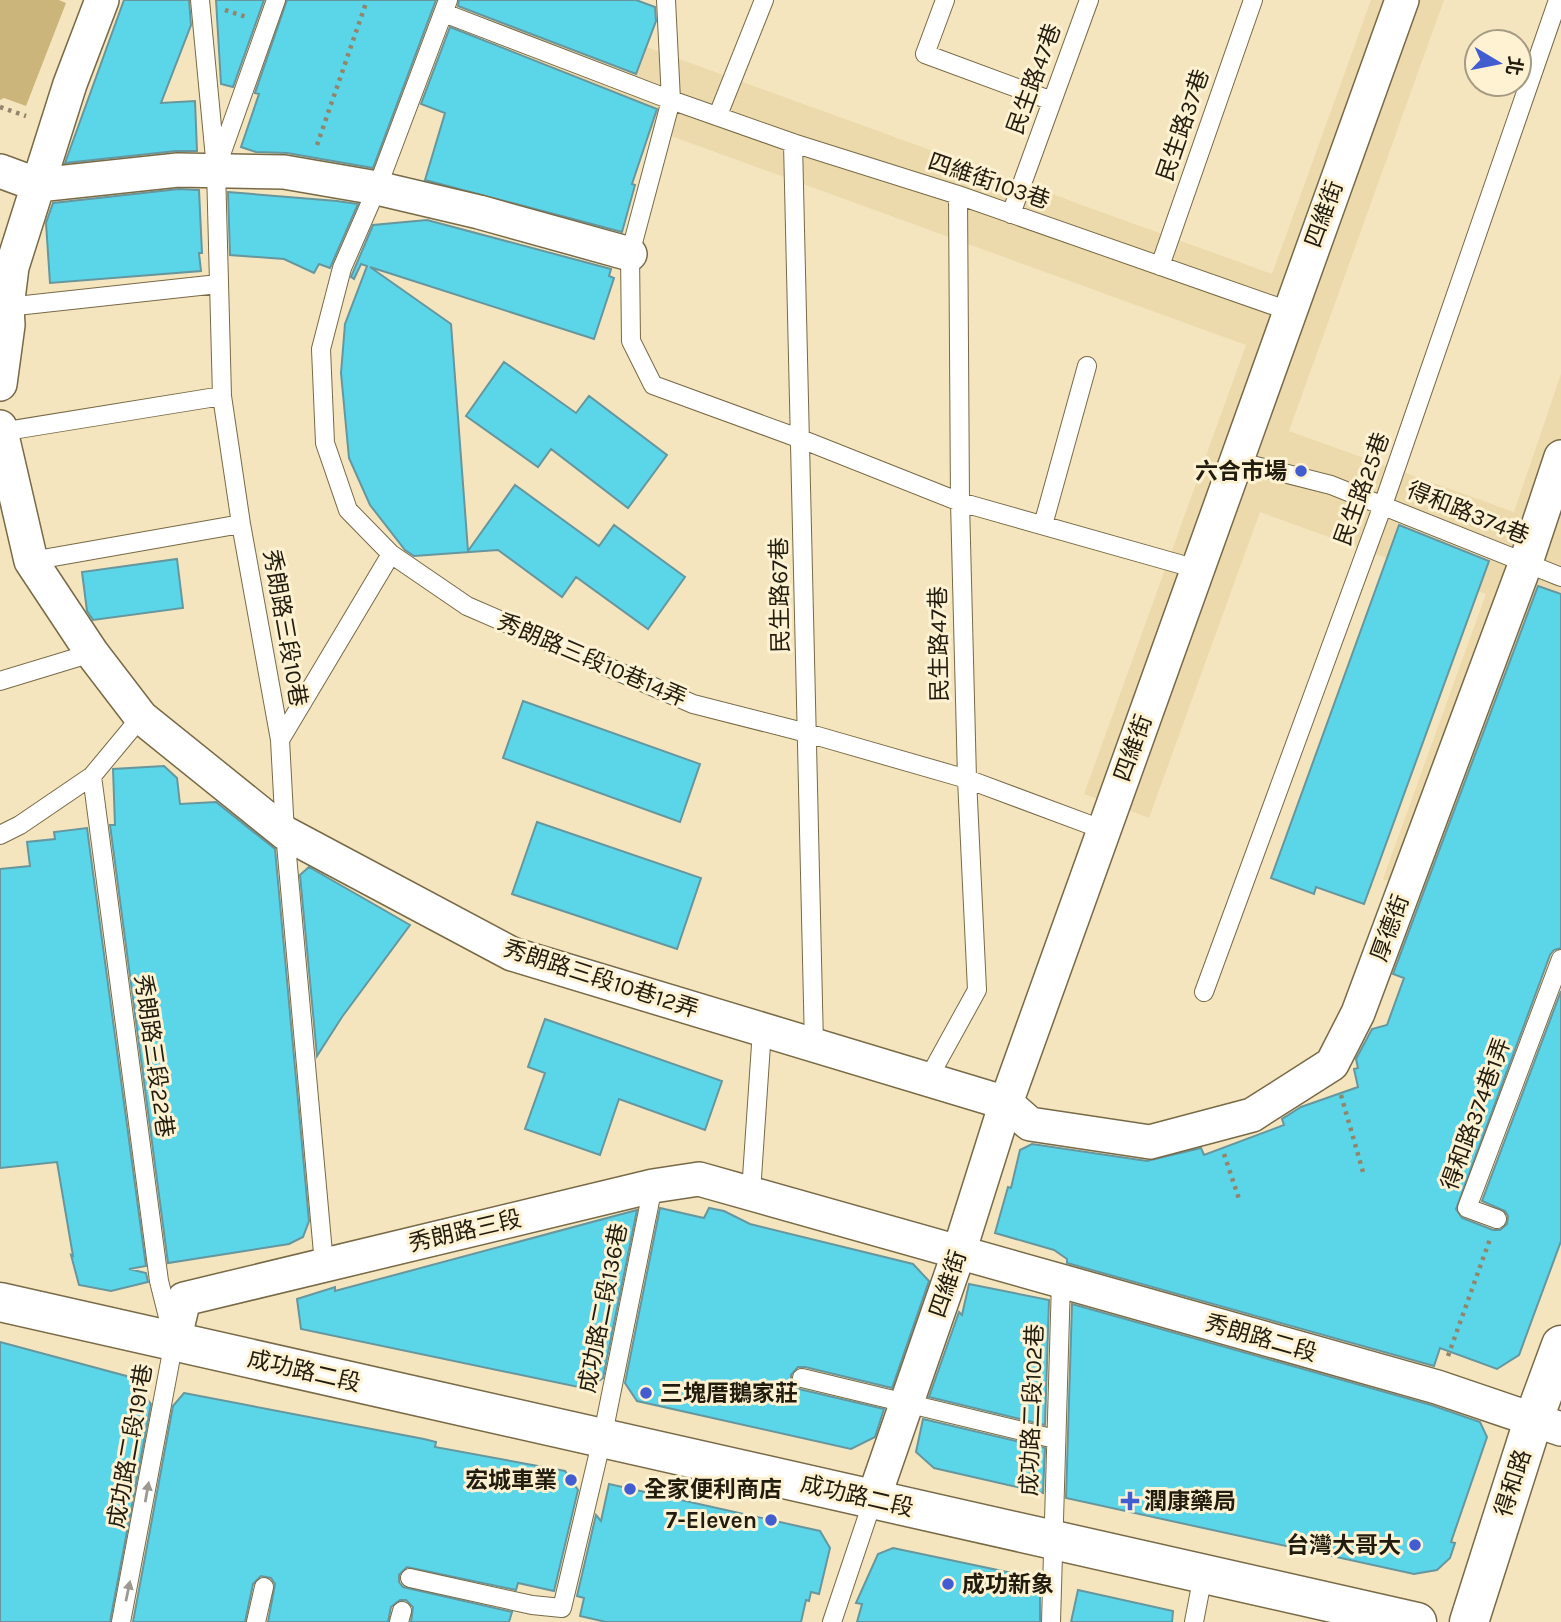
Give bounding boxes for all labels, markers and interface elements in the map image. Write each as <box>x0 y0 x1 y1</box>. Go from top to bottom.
street label: 民生路47巷 <box>1002 20 1066 138</box>
north arrow <box>1463 28 1533 98</box>
text: 北 <box>1501 55 1526 77</box>
street label: 民生路37巷 <box>1151 66 1215 184</box>
street label: 四維街103巷 <box>925 148 1053 214</box>
street label: 四維街 <box>1300 177 1348 251</box>
street label: 民生路25巷 <box>1329 429 1395 549</box>
place label: 六合市場 <box>1195 458 1287 485</box>
marker: 六合市場 <box>1293 463 1309 479</box>
street label: 得和路374巷 <box>1403 476 1533 550</box>
street label: 民生路67巷 <box>765 537 795 653</box>
street label: 秀朗路三段10巷 <box>258 547 312 709</box>
street label: 民生路47巷 <box>924 586 954 702</box>
street label: 秀朗路三段10巷14弄 <box>493 608 691 712</box>
street label: 四維街 <box>1109 711 1157 785</box>
street label: 厚德街 <box>1366 891 1414 965</box>
street label: 秀朗路三段10巷12弄 <box>500 935 702 1023</box>
street label: 秀朗路三段22巷 <box>129 973 179 1139</box>
street label: 得和路374巷1弄 <box>1436 1034 1516 1194</box>
street label: 秀朗路三段 <box>406 1205 524 1257</box>
street label: 成功路二段136巷 <box>573 1221 633 1395</box>
street label: 四維街 <box>924 1247 972 1321</box>
street label: 秀朗路二段 <box>1202 1309 1320 1367</box>
street label: 成功路二段102巷 <box>1015 1323 1049 1497</box>
street label: 成功路二段 <box>245 1345 363 1397</box>
street label: 成功路二段191巷 <box>102 1362 158 1530</box>
place label: 三塊厝鵝家莊 <box>660 1380 798 1407</box>
marker: 三塊厝鵝家莊 <box>638 1385 654 1401</box>
street label: 得和路 <box>1489 1446 1537 1520</box>
place label: 宏城車業 <box>465 1467 557 1494</box>
street label: 成功路二段 <box>798 1470 916 1522</box>
marker: 宏城車業 <box>563 1472 579 1488</box>
place label: 全家便利商店 <box>644 1476 782 1503</box>
one-way arrow <box>142 1481 153 1503</box>
marker: 全家便利商店 <box>622 1481 638 1497</box>
place label: 潤康藥局 <box>1144 1488 1236 1515</box>
marker: 潤康藥局 <box>1122 1493 1138 1509</box>
place label: 7-Eleven <box>666 1507 757 1534</box>
marker: 7-Eleven <box>763 1512 779 1528</box>
place label: 台灣大哥大 <box>1286 1532 1401 1559</box>
marker: 台灣大哥大 <box>1407 1537 1423 1553</box>
place label: 成功新象 <box>962 1571 1054 1598</box>
marker: 成功新象 <box>940 1576 956 1592</box>
one-way arrow <box>123 1580 134 1602</box>

